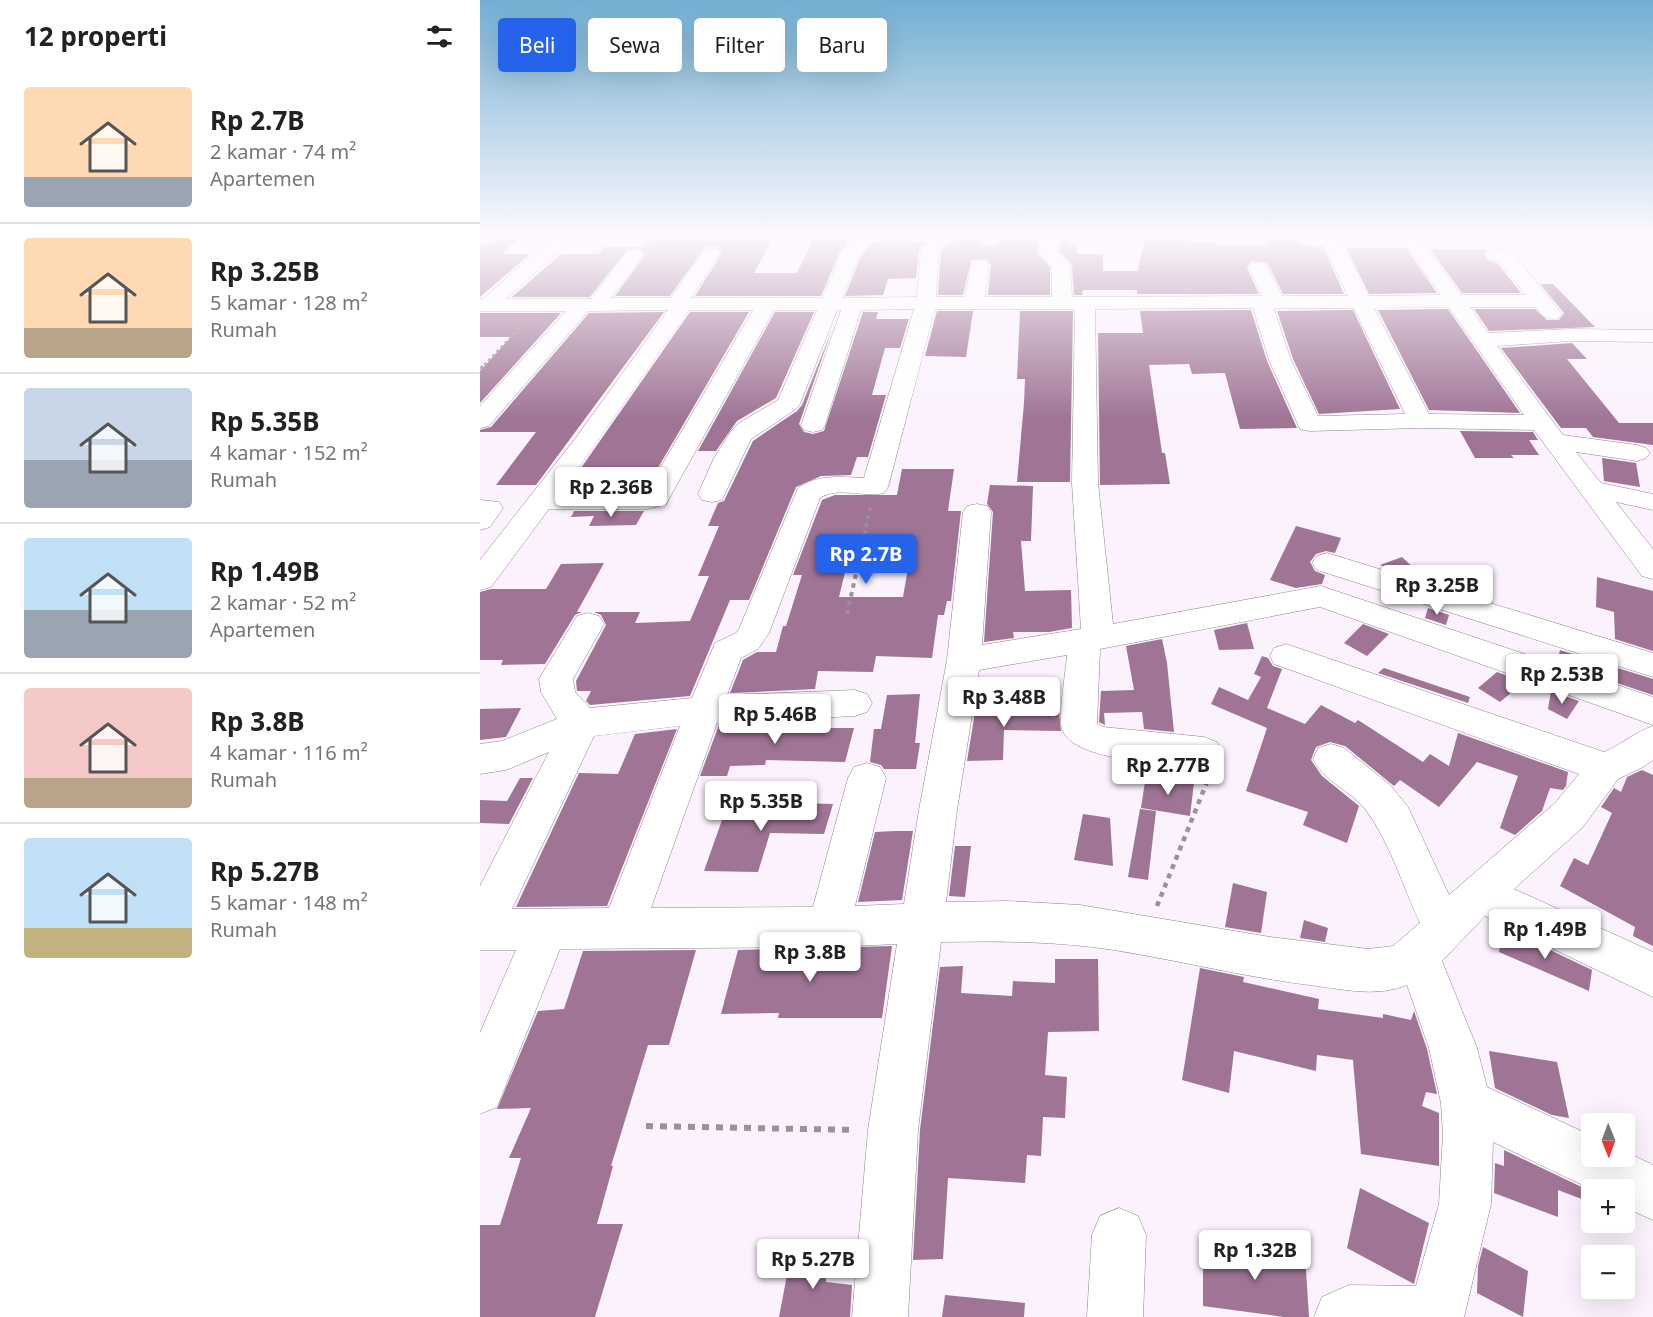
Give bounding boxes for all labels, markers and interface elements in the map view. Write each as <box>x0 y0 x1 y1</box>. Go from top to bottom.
text: 12 properti <box>24 18 167 54</box>
chip: Beli <box>498 18 576 72</box>
chip: Sewa <box>588 18 682 72</box>
chip: Filter <box>694 18 785 72</box>
chip: Baru <box>797 18 887 72</box>
icon: filters <box>423 20 456 53</box>
text: Rp 2.7B <box>210 102 305 138</box>
icon: home <box>72 111 144 183</box>
text: 2 kamar · 74 m² <box>210 138 356 165</box>
text: Apartemen <box>210 165 315 192</box>
text: Rp 3.25B <box>210 253 319 289</box>
icon: home <box>72 262 144 334</box>
text: 5 kamar · 128 m² <box>210 289 368 316</box>
text: Rumah <box>210 316 277 343</box>
text: Rp 5.35B <box>210 403 319 439</box>
icon: home <box>72 412 144 484</box>
text: 4 kamar · 152 m² <box>210 439 368 466</box>
text: Rumah <box>210 466 277 493</box>
pin: Rp 2.36B <box>549 467 673 518</box>
text: Rp 2.36B <box>569 473 653 500</box>
pin: Rp 2.7B <box>811 534 921 585</box>
text: Rp 2.7B <box>830 540 902 567</box>
text: Rp 1.49B <box>210 553 319 589</box>
icon: home <box>72 562 144 634</box>
pin: Rp 3.25B <box>1375 565 1499 616</box>
text: Rp 3.25B <box>1395 571 1479 598</box>
text: 2 kamar · 52 m² <box>210 589 356 616</box>
text: Apartemen <box>210 616 315 643</box>
pin: Rp 2.53B <box>1500 654 1624 705</box>
text: Rp 2.53B <box>1520 660 1604 687</box>
pin: Rp 3.48B <box>942 677 1066 728</box>
text: Rp 3.48B <box>962 683 1046 710</box>
pin: Rp 5.46B <box>713 694 837 745</box>
text: Rp 5.46B <box>733 700 817 727</box>
text: Rp 3.8B <box>210 703 305 739</box>
icon: home <box>72 712 144 784</box>
text: 4 kamar · 116 m² <box>210 739 368 766</box>
pin: Rp 2.77B <box>1106 745 1230 796</box>
text: Rp 2.77B <box>1126 751 1210 778</box>
text: Rumah <box>210 766 277 793</box>
pin: Rp 5.35B <box>699 781 823 832</box>
text: Rp 5.35B <box>719 787 803 814</box>
text: Rp 5.27B <box>210 853 319 889</box>
icon: home <box>72 862 144 934</box>
text: 5 kamar · 148 m² <box>210 889 368 916</box>
pin: Rp 1.49B <box>1483 909 1607 960</box>
text: Rp 1.49B <box>1503 915 1587 942</box>
text: Rumah <box>210 916 277 943</box>
pin: Rp 3.8B <box>755 932 865 983</box>
text: Rp 3.8B <box>774 938 846 965</box>
north arrow <box>1581 1113 1635 1167</box>
map controls <box>1581 1113 1635 1299</box>
button: + <box>1581 1179 1635 1233</box>
pin: Rp 1.32B <box>1193 1230 1317 1281</box>
text: Rp 1.32B <box>1213 1236 1297 1263</box>
pin: Rp 5.27B <box>751 1239 875 1290</box>
text: Rp 5.27B <box>771 1245 855 1272</box>
button: − <box>1581 1245 1635 1299</box>

